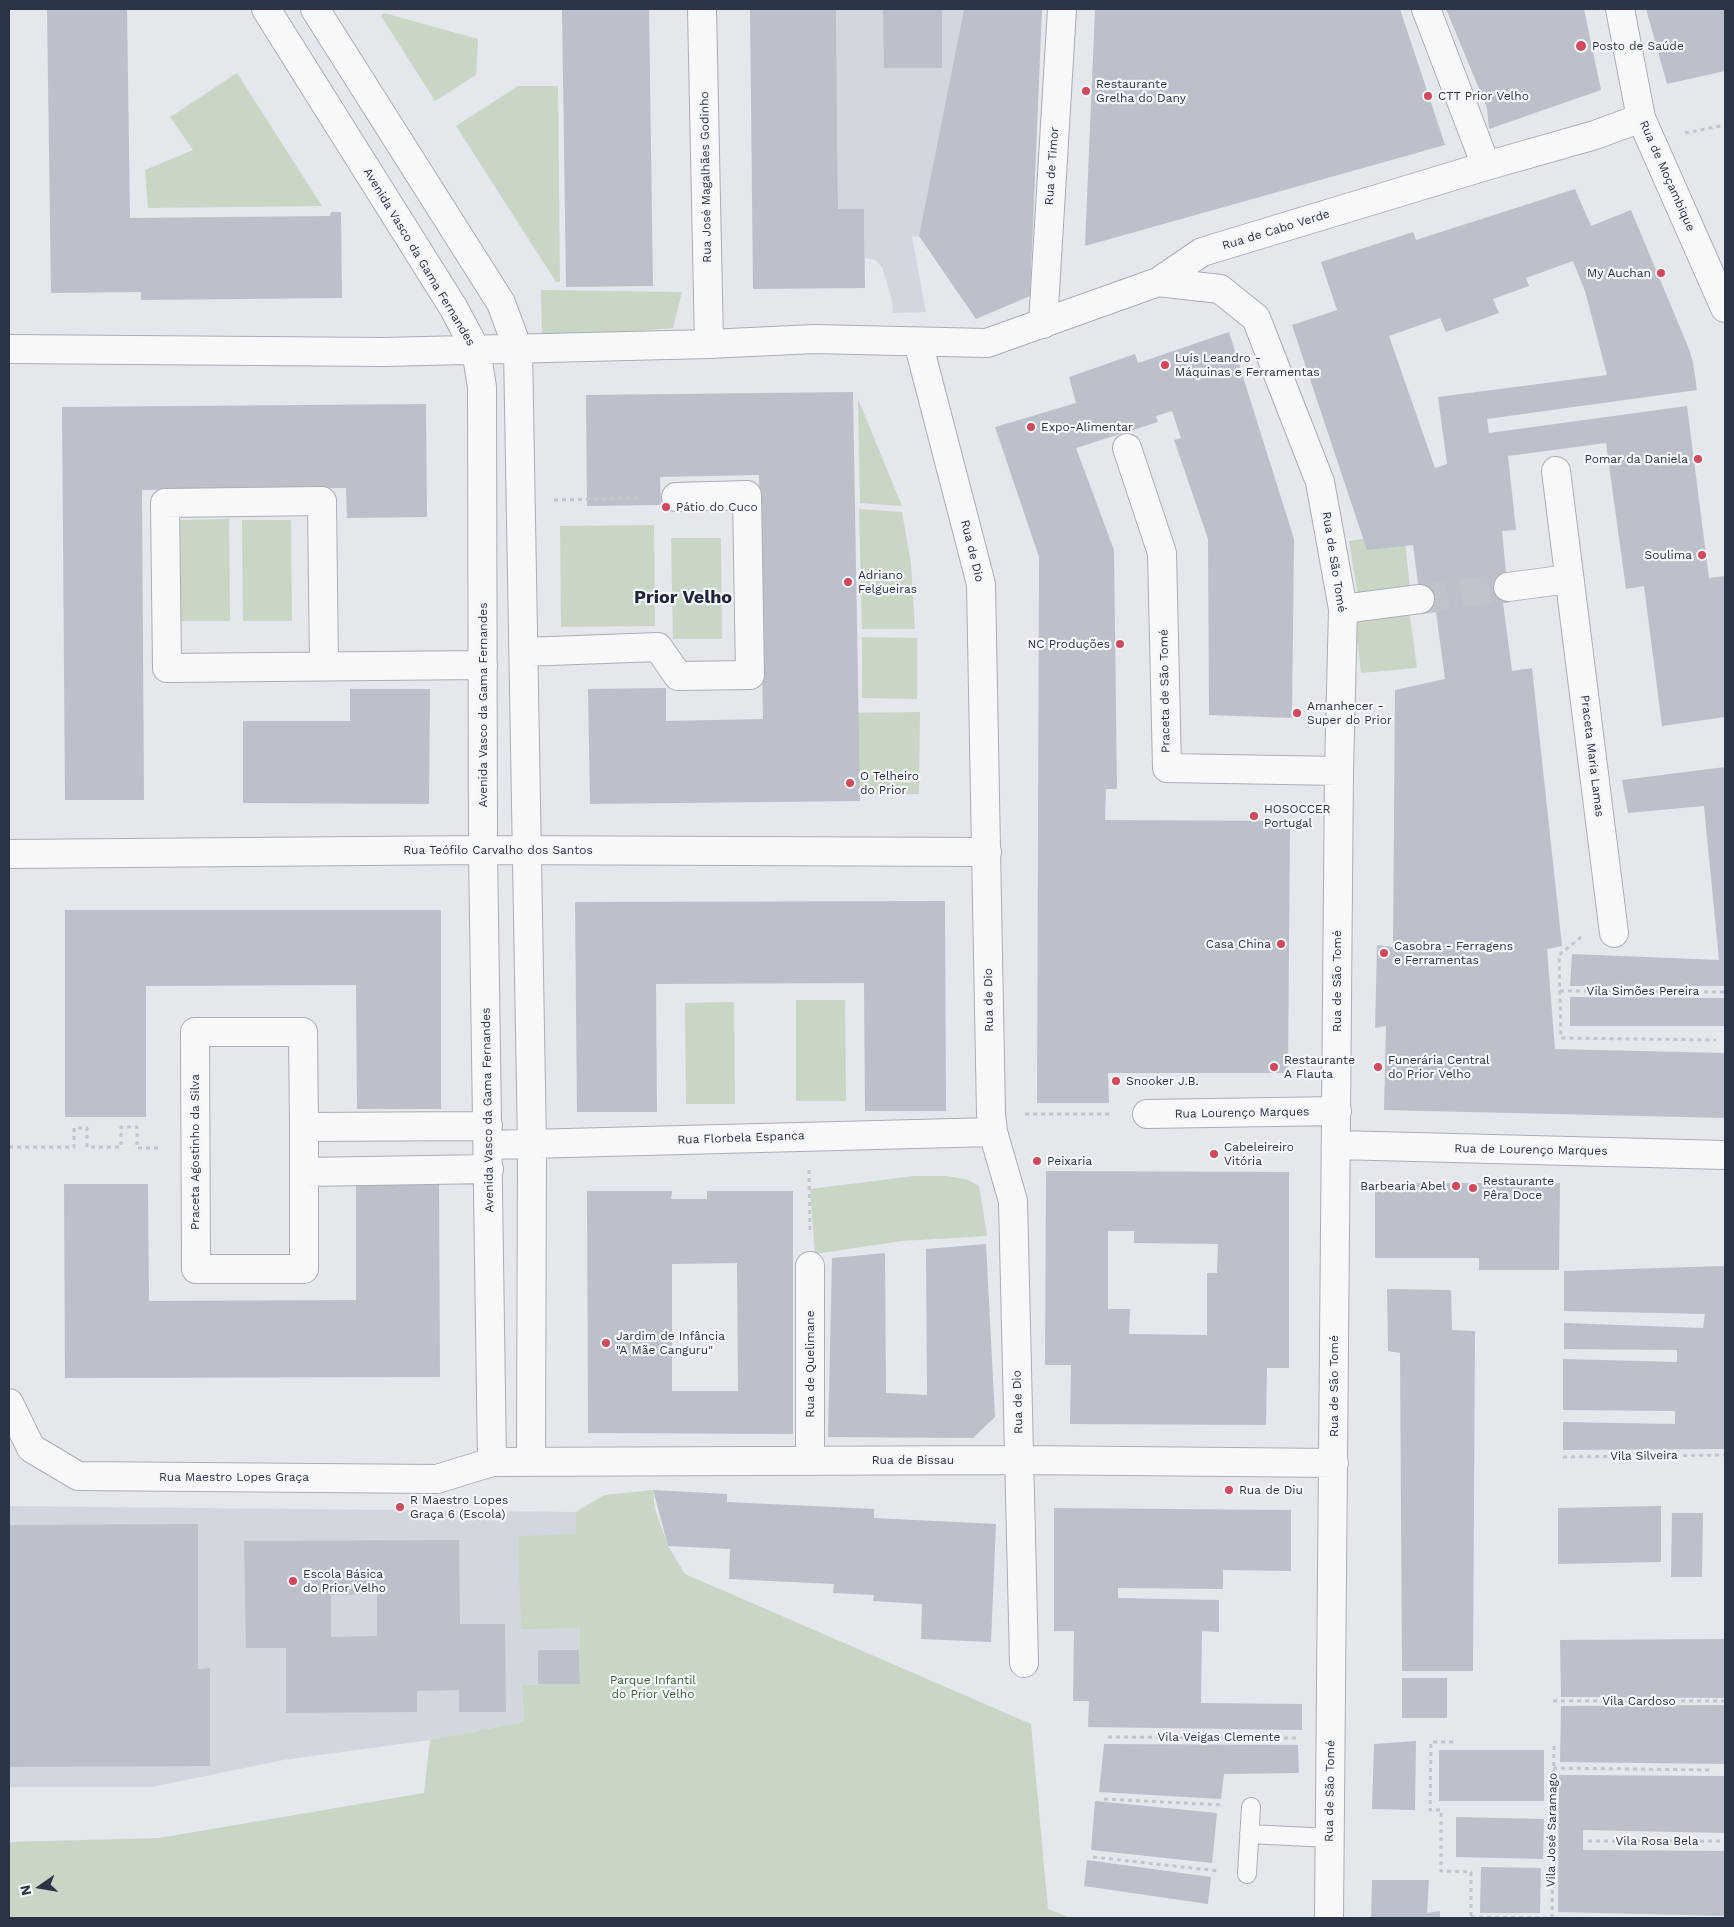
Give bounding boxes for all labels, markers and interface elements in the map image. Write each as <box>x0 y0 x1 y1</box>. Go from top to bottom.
marker: Posto de Saúde <box>1574 39 1588 53</box>
place label: Posto de Saúde <box>1592 39 1684 53</box>
place label: Restaurante Grelha do Dany <box>1096 77 1186 105</box>
marker: Restaurante Grelha do Dany <box>1080 85 1092 97</box>
place label: CTT Prior Velho <box>1438 89 1529 103</box>
marker: CTT Prior Velho <box>1422 90 1434 102</box>
street label: Rua José Magalhães Godinho <box>697 91 715 263</box>
street label: Rua de Moçambique <box>1636 118 1698 234</box>
street label: Rua de Timor <box>1042 126 1062 206</box>
street label: Avenida Vasco da Gama Fernandes <box>360 165 478 349</box>
street label: Rua de Cabo Verde <box>1220 207 1332 253</box>
place label: My Auchan <box>1587 266 1651 280</box>
marker: My Auchan <box>1655 267 1667 279</box>
place label: Luís Leandro - Máquinas e Ferramentas <box>1175 351 1320 379</box>
marker: Luís Leandro - Máquinas e Ferramentas <box>1159 359 1171 371</box>
place label: Expo-Alimentar <box>1041 420 1133 434</box>
marker: Expo-Alimentar <box>1025 421 1037 433</box>
place label: Pomar da Daniela <box>1585 452 1688 466</box>
marker: Pomar da Daniela <box>1692 453 1704 465</box>
place label: Pátio do Cuco <box>676 500 758 514</box>
marker: Pátio do Cuco <box>660 501 672 513</box>
street label: Rua de São Tomé <box>1319 511 1349 613</box>
street label: Rua de Dio <box>957 518 987 584</box>
place label: Soulima <box>1645 548 1692 562</box>
marker: Soulima <box>1696 549 1708 561</box>
place label: Adriano Felgueiras <box>858 568 917 596</box>
marker: Adriano Felgueiras <box>842 576 854 588</box>
district label: Prior Velho <box>634 587 732 609</box>
street label: Avenida Vasco da Gama Fernandes <box>476 602 490 808</box>
street label: Praceta de São Tomé <box>1157 629 1173 753</box>
place label: NC Produções <box>1028 637 1110 651</box>
marker: NC Produções <box>1114 638 1126 650</box>
street label: Praceta Maria Lamas <box>1577 694 1607 818</box>
place label: Amanhecer - Super do Prior <box>1307 699 1392 727</box>
marker: Amanhecer - Super do Prior <box>1291 707 1303 719</box>
place label: O Telheiro do Prior <box>860 769 919 797</box>
marker: O Telheiro do Prior <box>844 777 856 789</box>
place label: HOSOCCER Portugal <box>1264 802 1331 830</box>
marker: HOSOCCER Portugal <box>1248 810 1260 822</box>
street label: Rua Teófilo Carvalho dos Santos <box>403 843 593 857</box>
street label: Rua de São Tomé <box>1330 930 1344 1032</box>
place label: Casa China <box>1206 937 1271 951</box>
marker: Casa China <box>1275 938 1287 950</box>
place label: Casobra - Ferragens e Ferramentas <box>1394 939 1513 967</box>
marker: Casobra - Ferragens e Ferramentas <box>1378 947 1390 959</box>
street label: Rua de Dio <box>981 968 997 1032</box>
street label: Vila Simões Pereira <box>1587 984 1699 998</box>
street label: Avenida Vasco da Gama Fernandes <box>479 1007 497 1213</box>
place label: Restaurante A Flauta <box>1284 1053 1355 1081</box>
place label: Funerária Central do Prior Velho <box>1388 1053 1490 1081</box>
marker: Restaurante A Flauta <box>1268 1061 1280 1073</box>
marker: Funerária Central do Prior Velho <box>1372 1061 1384 1073</box>
street label: Praceta Agostinho da Silva <box>188 1074 202 1230</box>
place label: Snooker J.B. <box>1126 1074 1199 1088</box>
marker: Snooker J.B. <box>1110 1075 1122 1087</box>
street label: Rua Lourenço Marques <box>1175 1105 1309 1121</box>
street label: Rua Florbela Espanca <box>677 1129 805 1147</box>
place label: Cabeleireiro Vitória <box>1224 1140 1294 1168</box>
street label: Rua de Lourenço Marques <box>1454 1141 1608 1159</box>
marker: Cabeleireiro Vitória <box>1208 1148 1220 1160</box>
place label: Peixaria <box>1047 1154 1092 1168</box>
marker: Peixaria <box>1031 1155 1043 1167</box>
place label: Restaurante Pêra Doce <box>1483 1174 1554 1202</box>
place label: Barbearia Abel <box>1360 1179 1446 1193</box>
marker: Barbearia Abel <box>1450 1180 1462 1192</box>
marker: Restaurante Pêra Doce <box>1467 1182 1479 1194</box>
street label: Rua de Quelimane <box>803 1310 817 1418</box>
place label: Jardim de Infância "A Mãe Canguru" <box>616 1329 725 1357</box>
street label: Rua de São Tomé <box>1327 1335 1341 1437</box>
marker: Jardim de Infância "A Mãe Canguru" <box>600 1337 612 1349</box>
street label: Rua de Dio <box>1010 1370 1026 1434</box>
street label: Vila Silveira <box>1610 1448 1678 1464</box>
street label: Rua de Bissau <box>872 1453 954 1467</box>
street label: Rua Maestro Lopes Graça <box>159 1470 309 1484</box>
place label: Rua de Diu <box>1239 1483 1303 1497</box>
marker: Rua de Diu <box>1223 1484 1235 1496</box>
place label: R Maestro Lopes Graça 6 (Escola) <box>410 1493 508 1521</box>
marker: R Maestro Lopes Graça 6 (Escola) <box>394 1501 406 1513</box>
place label: Escola Básica do Prior Velho <box>303 1567 386 1595</box>
marker: Escola Básica do Prior Velho <box>287 1575 299 1587</box>
park label: Parque Infantil do Prior Velho <box>610 1673 696 1701</box>
street label: Vila Cardoso <box>1602 1694 1676 1708</box>
street label: Vila Veigas Clemente <box>1158 1730 1280 1744</box>
street label: Rua de São Tomé <box>1322 1740 1338 1842</box>
street label: Vila José Saramago <box>1544 1773 1560 1887</box>
street label: Vila Rosa Bela <box>1616 1834 1698 1848</box>
north arrow <box>15 1862 65 1912</box>
text: N <box>16 1884 34 1897</box>

